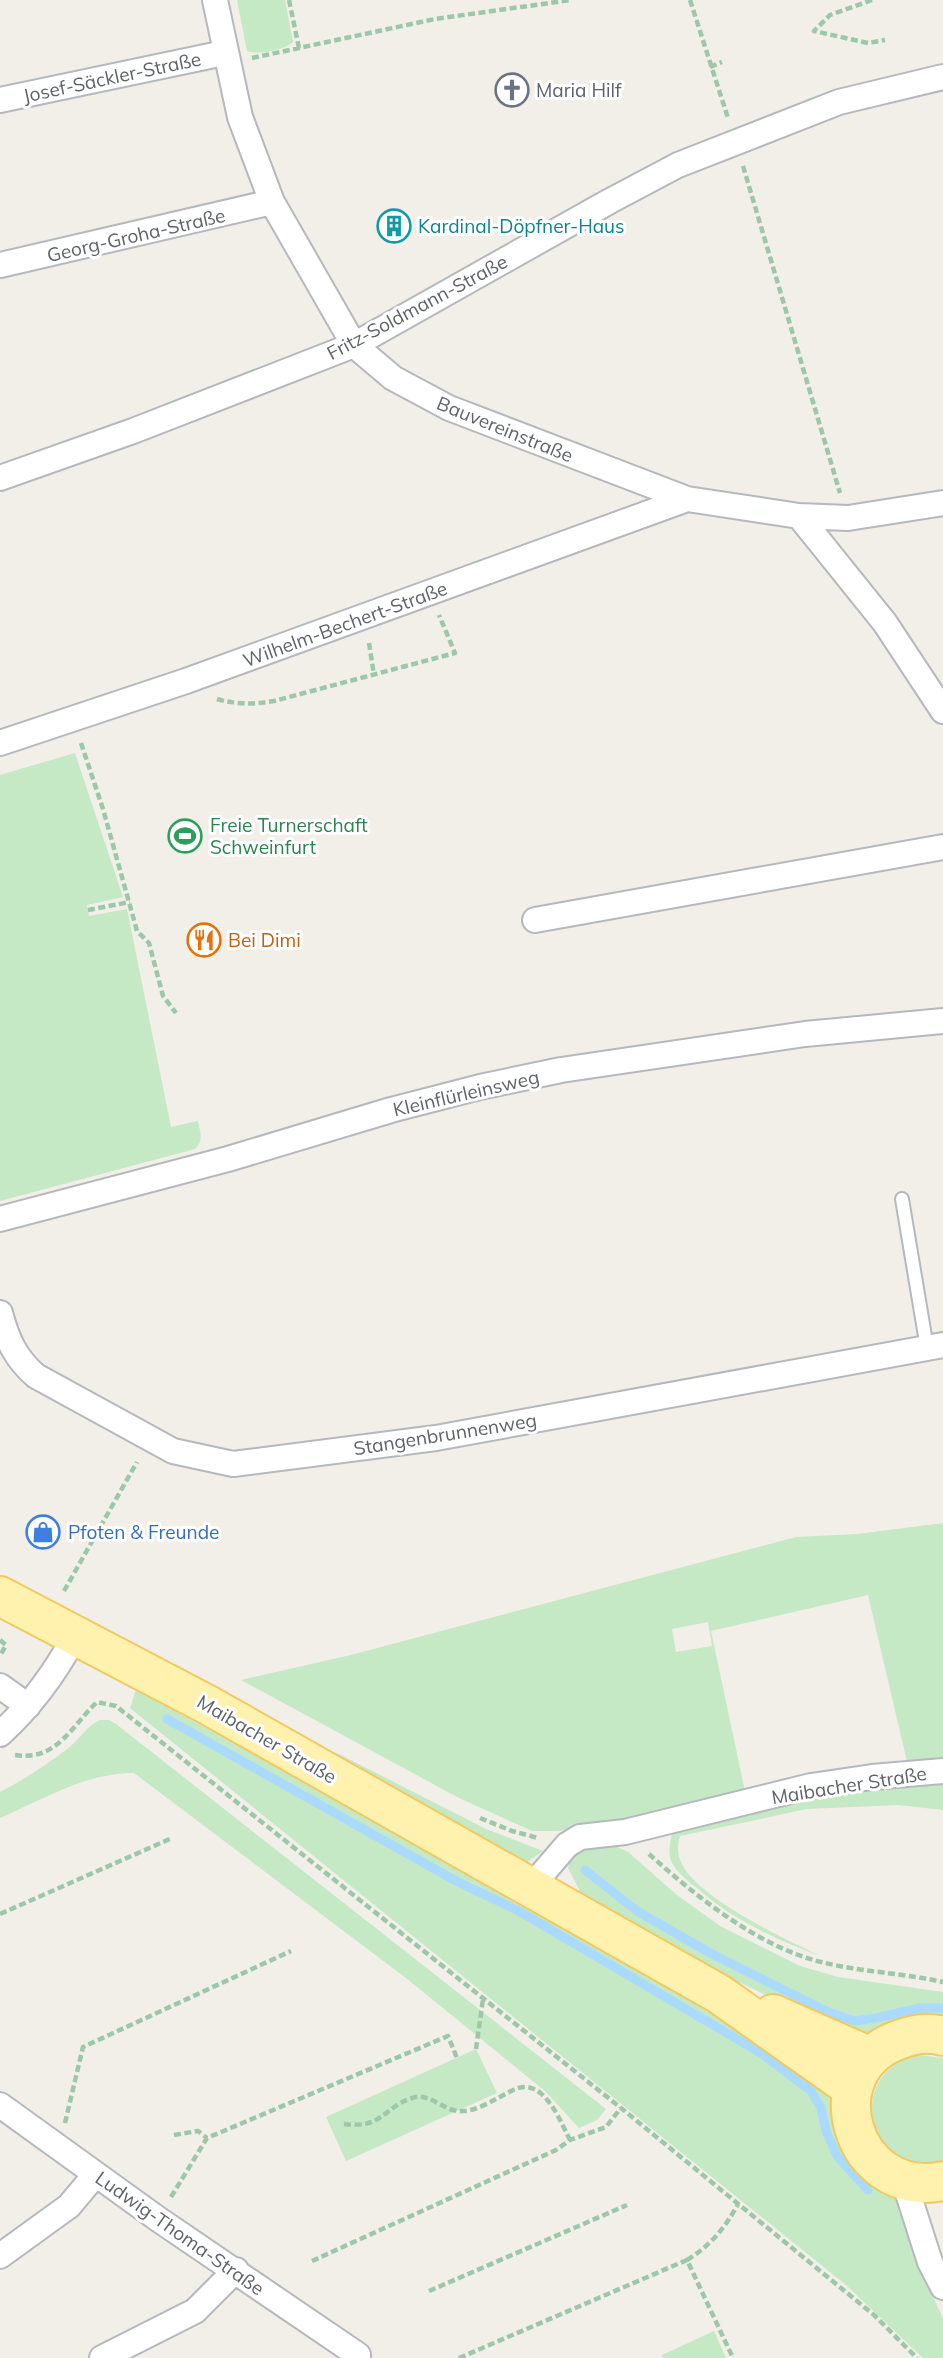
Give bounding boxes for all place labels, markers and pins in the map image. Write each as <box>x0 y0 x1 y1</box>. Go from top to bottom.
church icon: Maria Hilf <box>493 71 531 109</box>
place label: Maria Hilf <box>536 78 622 102</box>
building icon: Kardinal-Döpfner-Haus <box>375 207 413 245</box>
place label: Kardinal-Döpfner-Haus <box>418 214 625 238</box>
place label: Freie Turnerschaft Schweinfurt <box>210 813 368 859</box>
sports icon: Freie Turnerschaft Schweinfurt <box>166 817 204 855</box>
restaurant icon: Bei Dimi <box>185 921 223 959</box>
place label: Bei Dimi <box>228 928 301 952</box>
shop icon: Pfoten & Freunde <box>24 1513 62 1551</box>
place label: Pfoten & Freunde <box>68 1520 219 1544</box>

